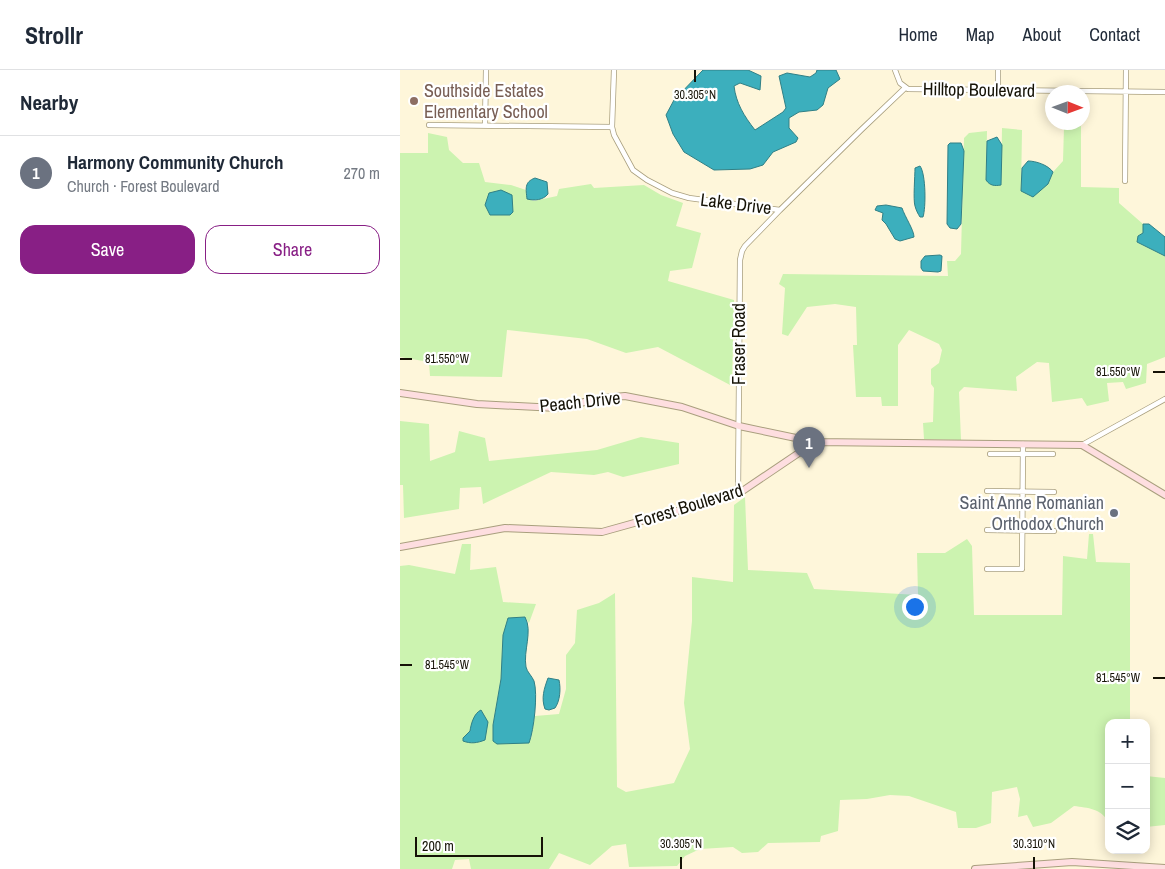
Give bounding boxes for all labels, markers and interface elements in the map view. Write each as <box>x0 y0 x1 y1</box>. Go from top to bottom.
text: Strollr <box>25 19 83 51</box>
text: Home <box>898 22 938 47</box>
text: Map <box>966 22 995 47</box>
text: About <box>1023 22 1061 47</box>
text: Contact <box>1089 22 1140 47</box>
street label: Hilltop Boulevard <box>923 76 1035 103</box>
place label: Southside Estates Elementary School <box>424 78 548 124</box>
north arrow <box>1045 85 1090 130</box>
text: 30.305°N <box>674 87 716 103</box>
text: Nearby <box>20 88 78 117</box>
marker: Southside Estates Elementary School <box>408 95 420 107</box>
text: Harmony Community Church <box>67 149 283 175</box>
text: 1 <box>32 162 40 184</box>
text: 270 m <box>344 162 380 184</box>
text: Church · Forest Boulevard <box>67 175 220 197</box>
street label: Lake Drive <box>699 187 773 220</box>
button: Save <box>20 225 195 274</box>
button: Share <box>205 225 380 274</box>
street label: Fraser Road <box>726 303 751 385</box>
text: 81.550°W <box>425 351 470 367</box>
text: 81.550°W <box>1096 364 1141 380</box>
street label: Peach Drive <box>538 385 622 418</box>
pin: 1 <box>793 427 825 468</box>
street label: Forest Boulevard <box>632 477 746 534</box>
place label: Saint Anne Romanian Orthodox Church <box>960 490 1104 536</box>
marker: Saint Anne Romanian Orthodox Church <box>1108 507 1120 519</box>
your location <box>902 594 928 620</box>
text: 81.545°W <box>425 657 470 673</box>
text: 81.545°W <box>1096 670 1141 686</box>
map controls <box>1105 719 1150 854</box>
button: + <box>1105 719 1150 764</box>
button: − <box>1105 764 1150 809</box>
button: layers <box>1105 809 1150 854</box>
scale bar <box>415 834 542 857</box>
text: 30.305°N <box>660 836 702 852</box>
text: 30.310°N <box>1013 836 1055 852</box>
text: 200 m <box>422 837 454 855</box>

